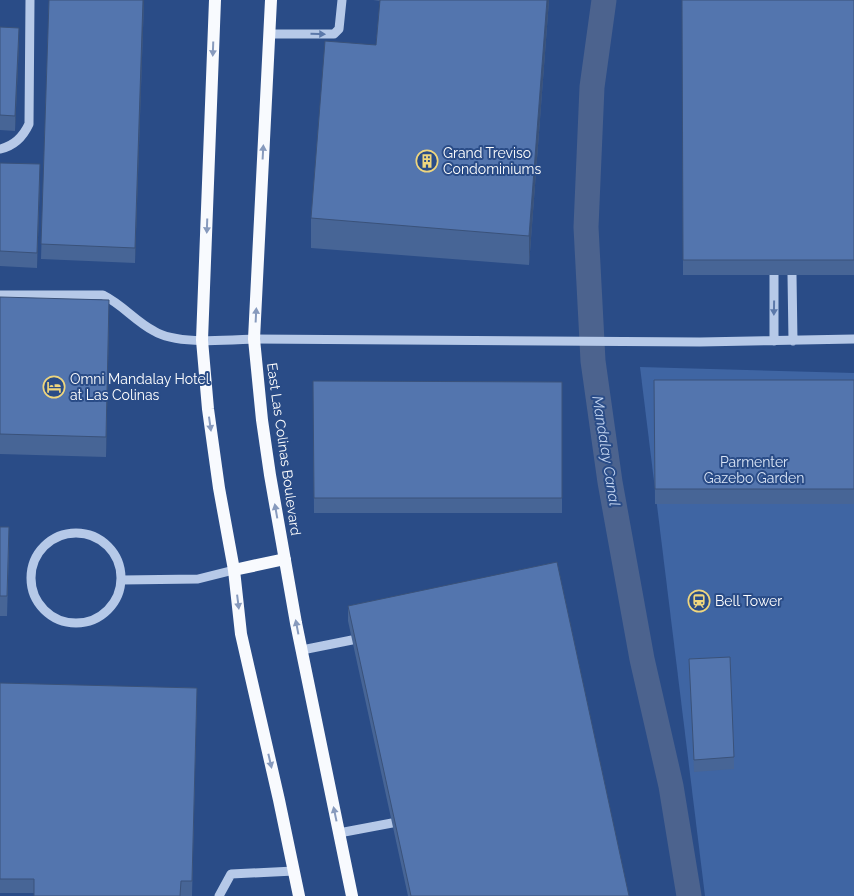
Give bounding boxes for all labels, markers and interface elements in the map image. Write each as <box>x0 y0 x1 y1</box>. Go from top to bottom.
one-way arrow <box>310 30 326 38</box>
one-way arrow <box>209 41 217 57</box>
one-way arrow <box>260 144 268 160</box>
place label: Grand Treviso Condominiums <box>443 145 541 177</box>
building icon: Grand Treviso Condominiums <box>415 149 439 173</box>
one-way arrow <box>202 218 210 234</box>
one-way arrow <box>770 300 778 316</box>
one-way arrow <box>252 306 260 322</box>
street label: East Las Colinas Boulevard <box>264 362 304 536</box>
place label: Omni Mandalay Hotel at Las Colinas <box>70 371 210 403</box>
hotel icon: Omni Mandalay Hotel at Las Colinas <box>42 375 66 399</box>
water label: Mandalay Canal <box>588 395 624 508</box>
one-way arrow <box>207 416 215 432</box>
park label: Parmenter Gazebo Garden <box>704 454 804 486</box>
one-way arrow <box>272 503 280 518</box>
station icon: Bell Tower <box>687 589 711 613</box>
place label: Bell Tower <box>715 593 782 609</box>
one-way arrow <box>234 594 242 610</box>
one-way arrow <box>293 619 301 635</box>
one-way arrow <box>266 753 274 768</box>
one-way arrow <box>331 805 339 821</box>

